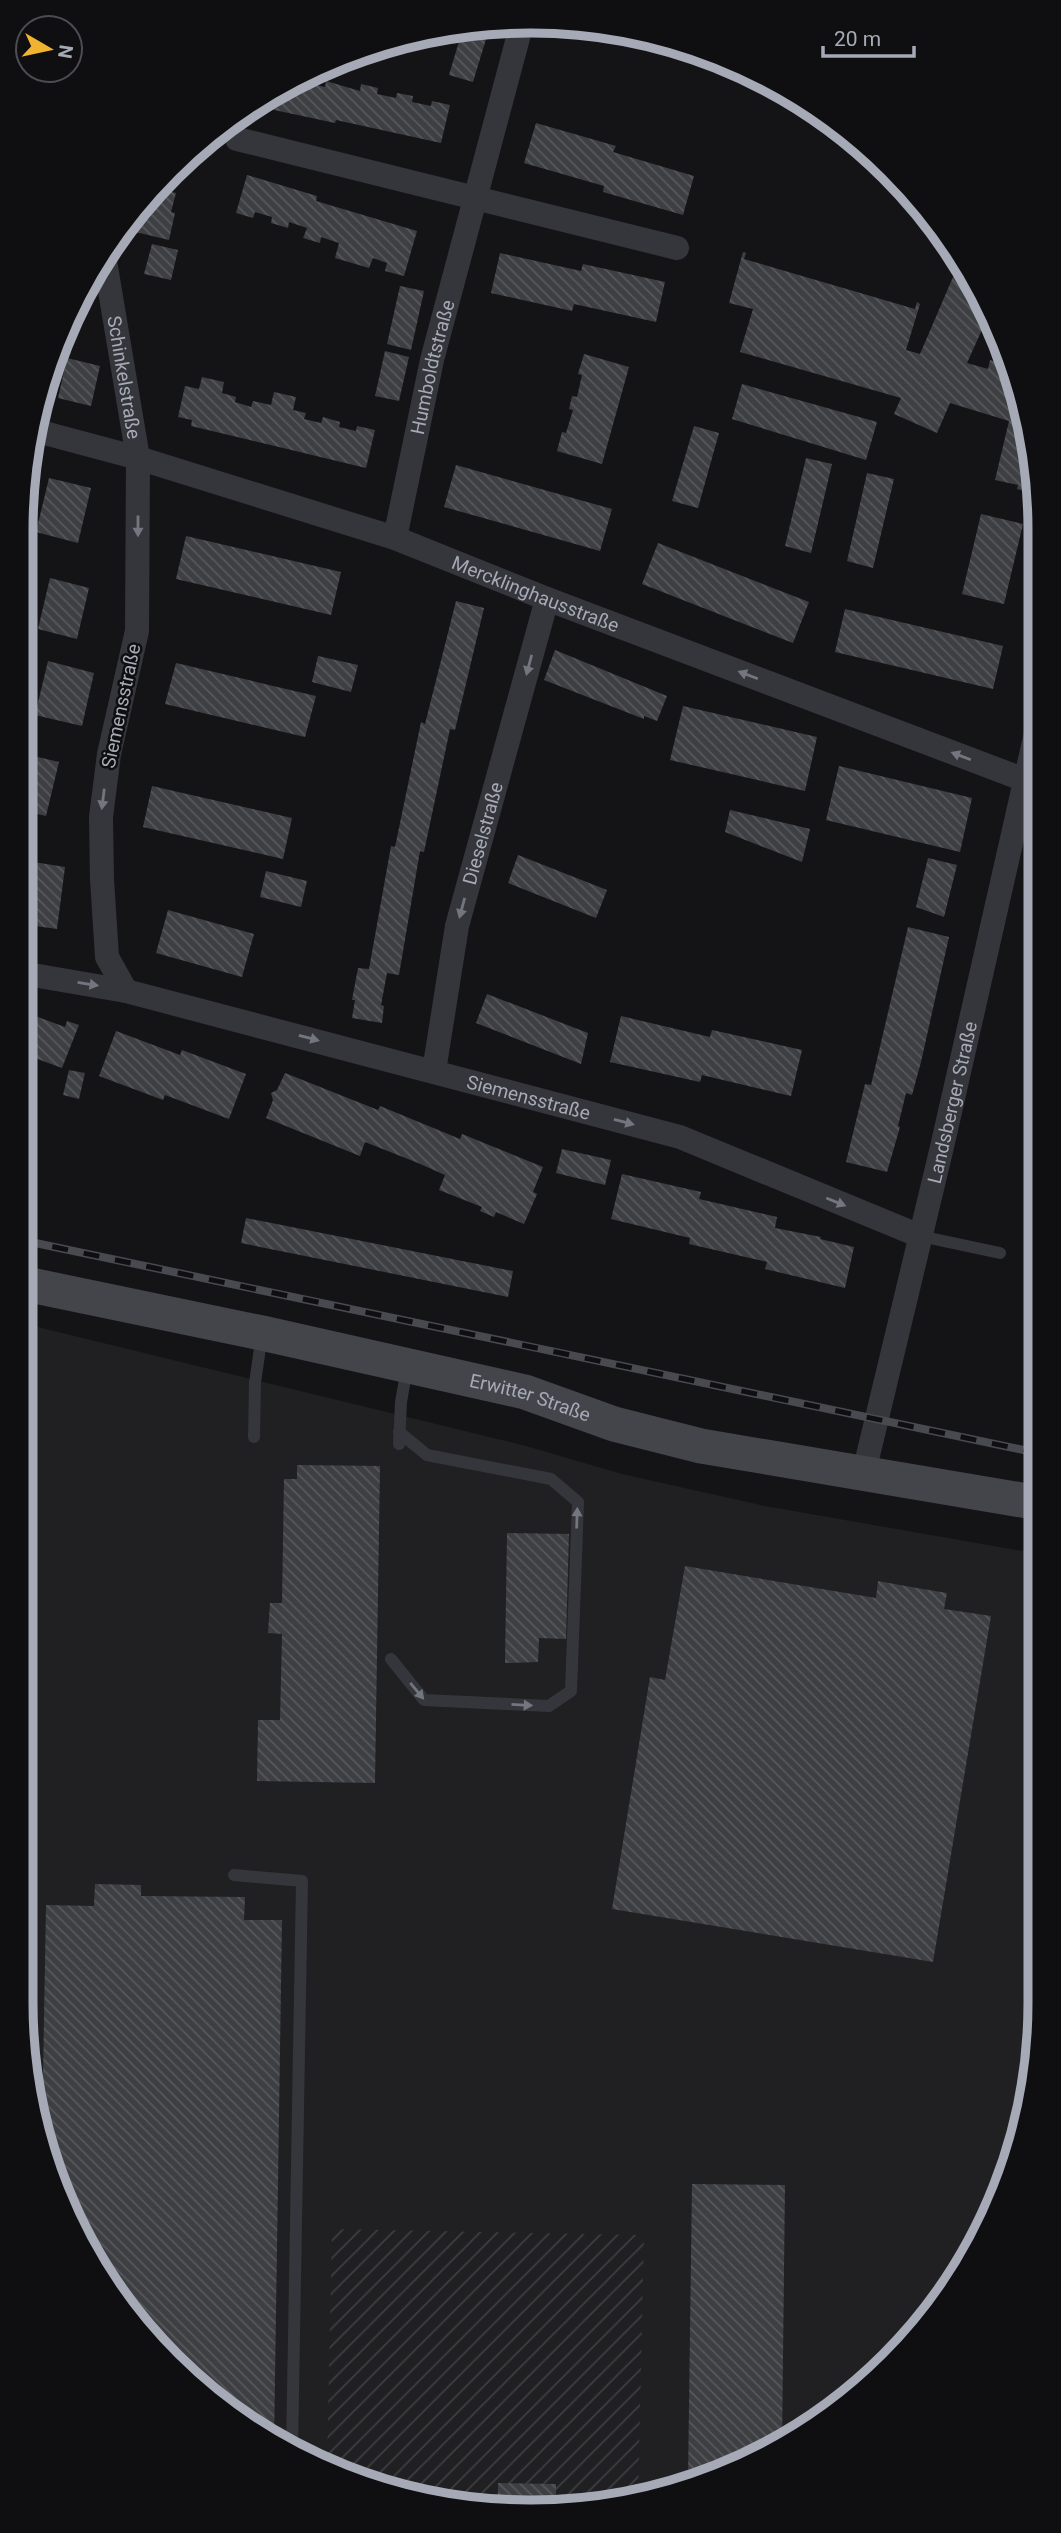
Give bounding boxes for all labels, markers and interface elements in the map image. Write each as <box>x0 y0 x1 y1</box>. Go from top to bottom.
north arrow <box>14 14 84 84</box>
scale bar <box>823 14 914 58</box>
text: 20 m <box>834 27 881 51</box>
text: N <box>53 43 78 60</box>
street label: Humboldtstraße <box>405 297 459 436</box>
street label: Schinkelstraße <box>103 314 146 441</box>
one-way arrow <box>132 515 144 537</box>
street label: Mercklinghausstraße <box>449 551 623 637</box>
street label: Siemensstraße <box>97 642 145 770</box>
one-way arrow <box>523 654 534 676</box>
one-way arrow <box>738 670 759 681</box>
one-way arrow <box>950 751 971 762</box>
street label: Dieselstraße <box>457 779 508 887</box>
one-way arrow <box>98 788 109 810</box>
one-way arrow <box>457 898 467 919</box>
one-way arrow <box>77 979 99 990</box>
street label: Landsberger Straße <box>922 1019 982 1186</box>
one-way arrow <box>298 1033 320 1044</box>
street label: Siemensstraße <box>464 1070 593 1124</box>
one-way arrow <box>613 1117 635 1128</box>
one-way arrow <box>826 1196 847 1207</box>
street label: Erwitter Straße <box>468 1368 594 1426</box>
one-way arrow <box>572 1507 583 1529</box>
one-way arrow <box>409 1681 424 1699</box>
one-way arrow <box>511 1699 533 1710</box>

